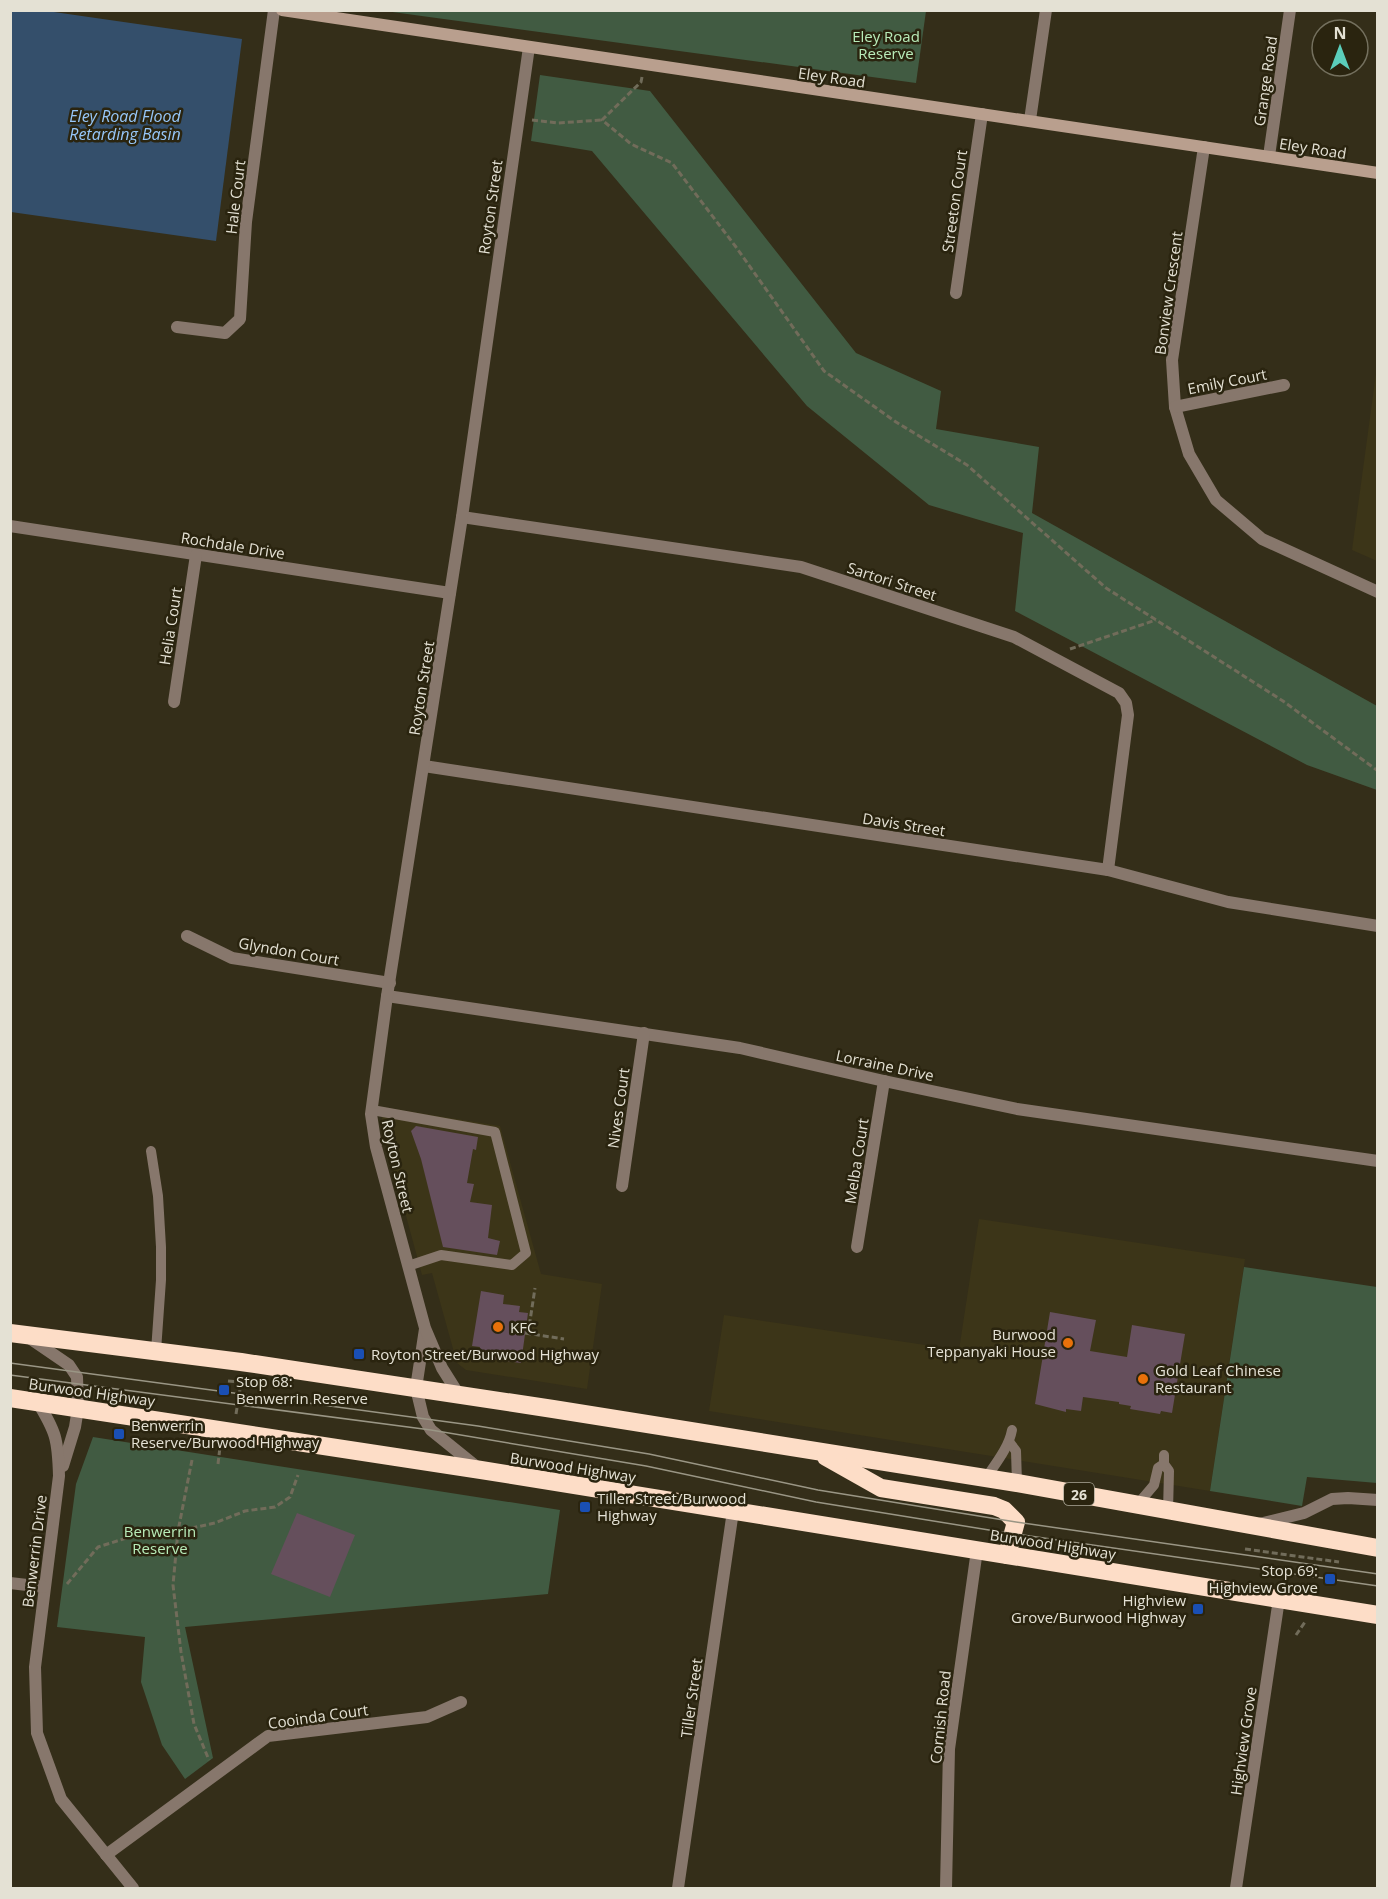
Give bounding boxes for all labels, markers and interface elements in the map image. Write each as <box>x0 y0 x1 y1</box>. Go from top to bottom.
north arrow <box>1310 18 1370 78</box>
text: N <box>1333 22 1347 44</box>
park label: Eley Road Reserve <box>852 26 920 63</box>
street label: Grange Road <box>1249 35 1281 127</box>
street label: Eley Road <box>797 62 867 92</box>
water label: Eley Road Flood Retarding Basin <box>69 105 181 145</box>
street label: Eley Road <box>1278 133 1348 163</box>
street label: Streeton Court <box>937 149 971 253</box>
street label: Royton Street <box>473 158 507 256</box>
street label: Hale Court <box>221 159 249 235</box>
street label: Bonview Crescent <box>1149 230 1187 356</box>
street label: Emily Court <box>1186 364 1268 398</box>
street label: Rochdale Drive <box>180 527 286 563</box>
street label: Sartori Street <box>845 557 939 605</box>
street label: Helia Court <box>154 586 186 666</box>
street label: Royton Street <box>404 639 438 737</box>
street label: Davis Street <box>861 808 947 840</box>
street label: Glyndon Court <box>237 932 341 970</box>
street label: Lorraine Drive <box>834 1045 936 1085</box>
street label: Nives Court <box>602 1066 634 1150</box>
street label: Royton Street <box>378 1117 418 1215</box>
street label: Melba Court <box>839 1117 873 1205</box>
place label: KFC <box>510 1317 536 1337</box>
marker: KFC <box>491 1320 505 1334</box>
place label: Burwood Teppanyaki House <box>927 1324 1056 1361</box>
marker: Burwood Teppanyaki House <box>1061 1336 1075 1350</box>
place label: Royton Street/Burwood Highway <box>371 1344 600 1364</box>
marker: Royton Street/Burwood Highway <box>352 1347 366 1361</box>
place label: Gold Leaf Chinese Restaurant <box>1155 1360 1281 1397</box>
place label: Stop 68: Benwerrin Reserve <box>236 1371 368 1408</box>
marker: Gold Leaf Chinese Restaurant <box>1136 1372 1150 1386</box>
street label: Burwood Highway <box>28 1373 157 1411</box>
marker: Stop 68: Benwerrin Reserve <box>217 1383 231 1397</box>
place label: Benwerrin Reserve/Burwood Highway <box>131 1415 320 1452</box>
marker: Benwerrin Reserve/Burwood Highway <box>112 1427 126 1441</box>
street label: Burwood Highway <box>509 1447 638 1487</box>
road number: 26 <box>1064 1483 1094 1505</box>
place label: Tiller Street/Burwood Highway <box>597 1488 746 1525</box>
street label: Benwerrin Drive <box>17 1494 51 1608</box>
marker: Tiller Street/Burwood Highway <box>578 1500 592 1514</box>
park label: Benwerrin Reserve <box>124 1521 196 1558</box>
street label: Burwood Highway <box>989 1524 1118 1564</box>
place label: Stop 69: Highview Grove <box>1209 1560 1318 1597</box>
marker: Stop 69: Highview Grove <box>1323 1572 1337 1586</box>
place label: Highview Grove/Burwood Highway <box>1011 1590 1186 1627</box>
marker: Highview Grove/Burwood Highway <box>1191 1602 1205 1616</box>
street label: Tiller Street <box>676 1657 706 1739</box>
street label: Cornish Road <box>925 1669 955 1765</box>
street label: Highview Grove <box>1225 1685 1261 1797</box>
street label: Cooinda Court <box>267 1699 369 1733</box>

